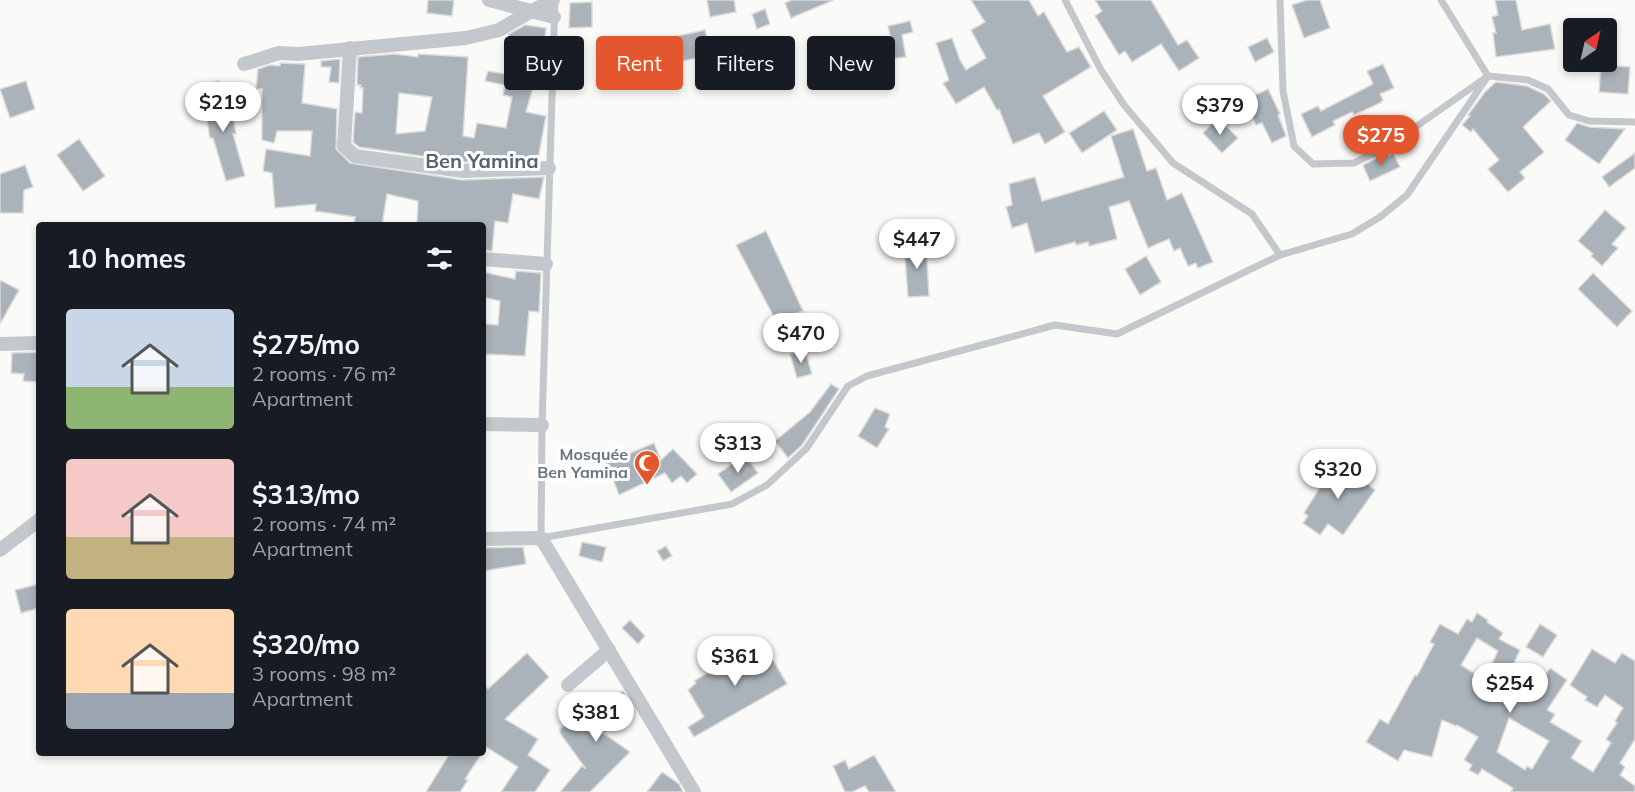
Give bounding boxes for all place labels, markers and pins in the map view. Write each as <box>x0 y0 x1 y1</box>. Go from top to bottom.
pin: $219 <box>187 82 259 133</box>
pin: $379 <box>1184 85 1256 136</box>
pin: $275 <box>1345 115 1417 166</box>
pin: $447 <box>881 219 953 270</box>
pin: $470 <box>765 313 837 364</box>
pin: $313 <box>702 423 774 474</box>
place label: Mosquée Ben Yamina <box>537 444 628 482</box>
mosque icon: Mosquée Ben Yamina <box>632 448 662 486</box>
pin: $320 <box>1302 449 1374 500</box>
pin: $361 <box>699 636 771 687</box>
pin: $254 <box>1474 663 1546 714</box>
pin: $381 <box>560 692 632 743</box>

